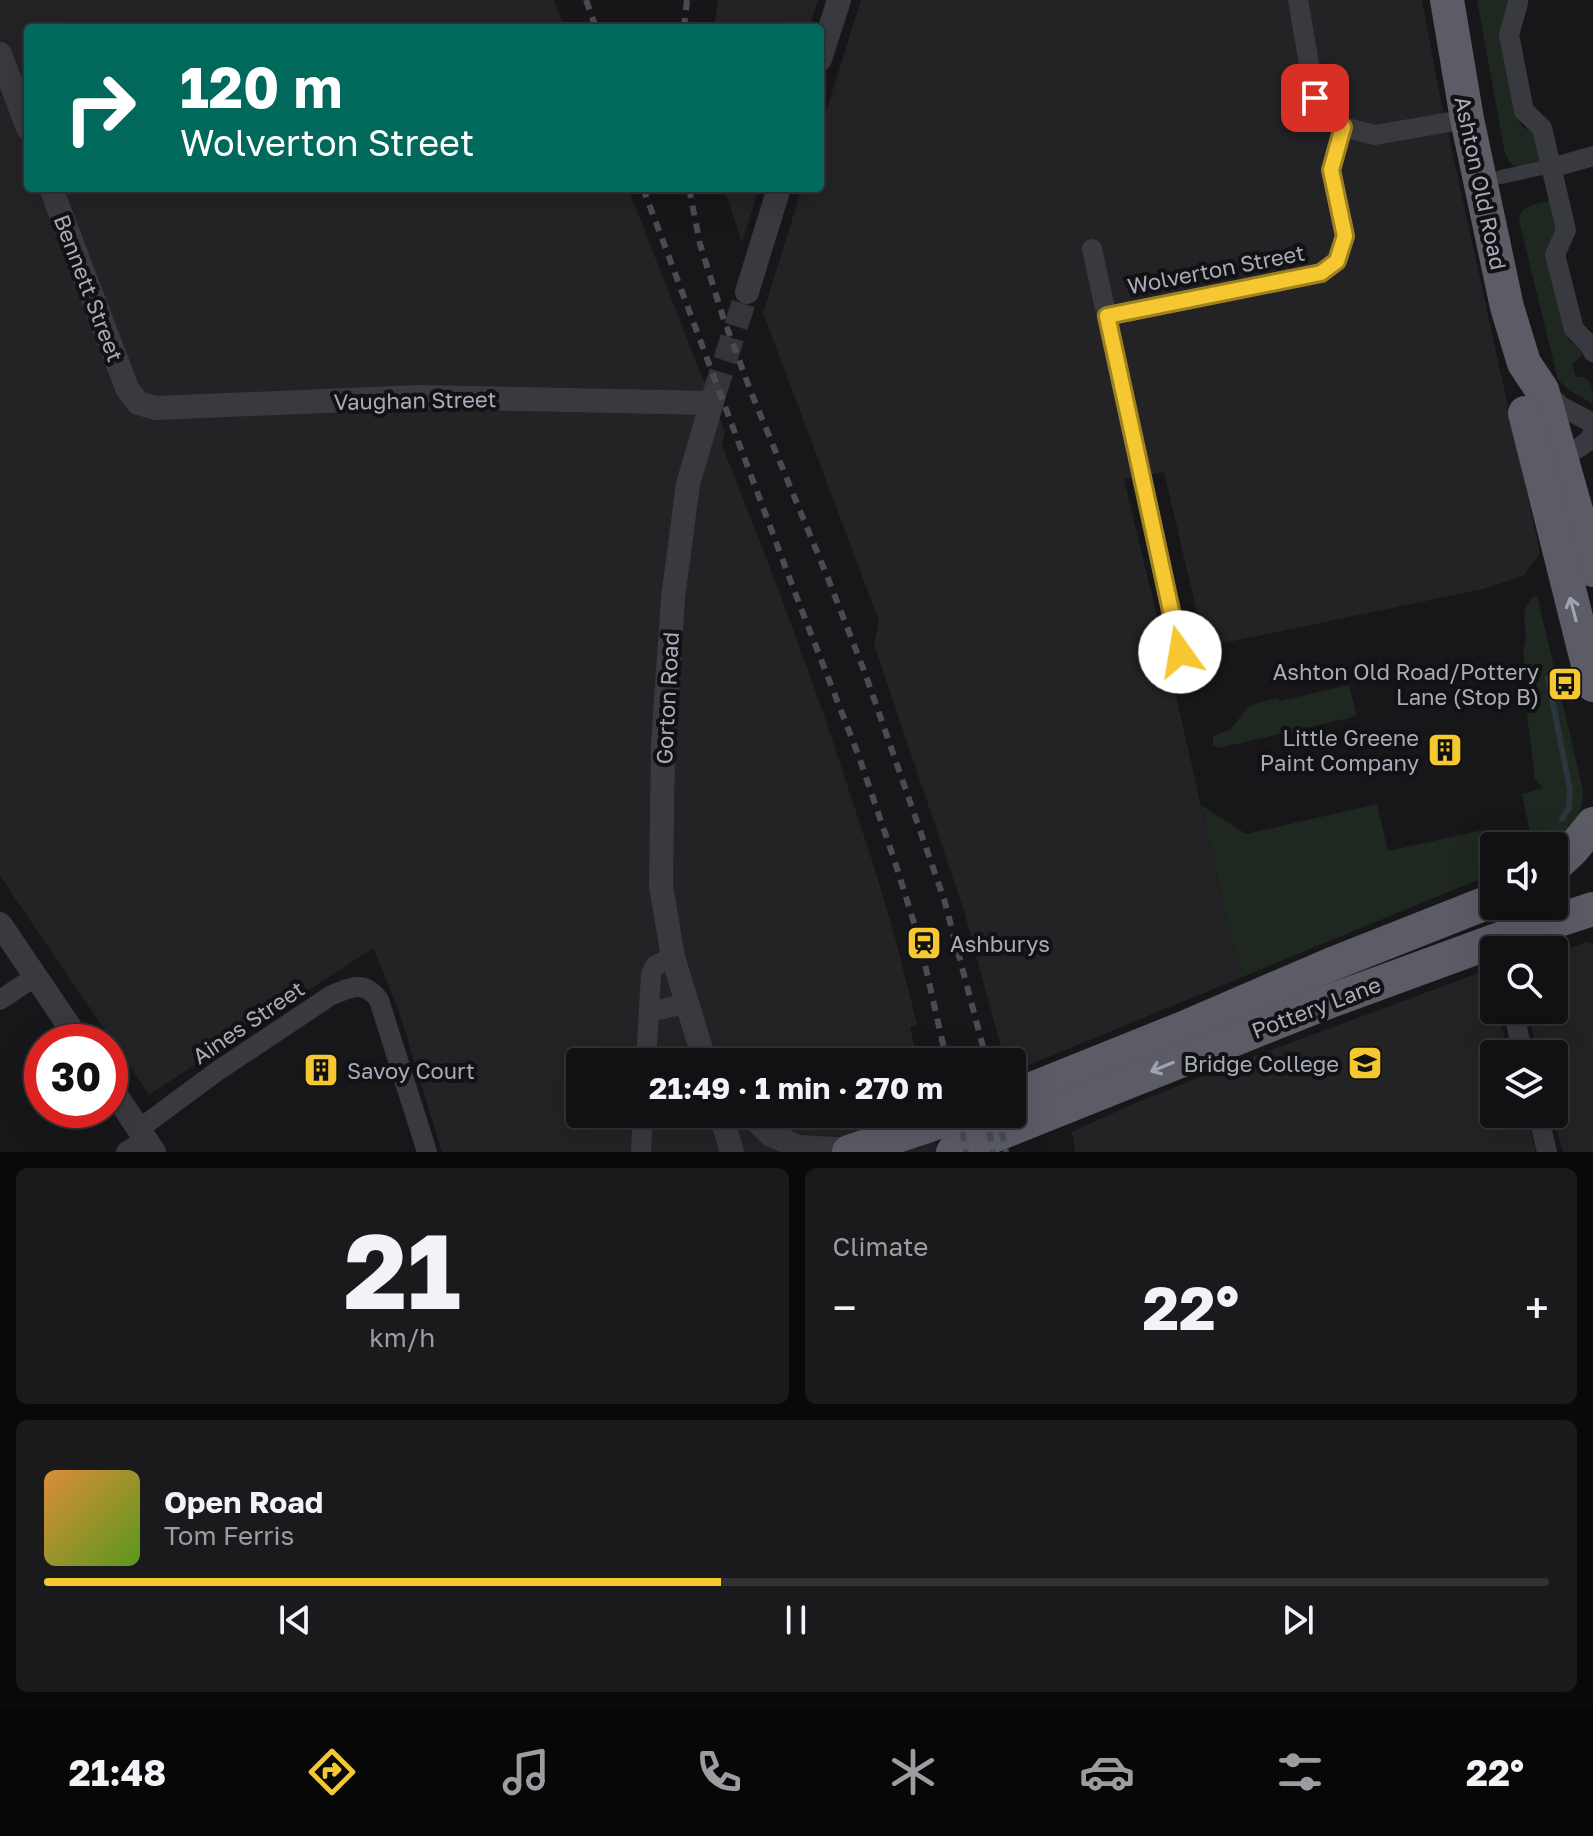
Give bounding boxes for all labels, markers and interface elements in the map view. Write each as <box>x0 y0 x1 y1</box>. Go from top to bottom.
text: 120 m <box>180 53 342 120</box>
icon: right <box>48 56 152 160</box>
pin <box>1281 64 1349 132</box>
icon: arrive <box>1293 76 1337 120</box>
street label: Ashton Old Road <box>1449 94 1513 272</box>
text: Wolverton Street <box>180 121 474 164</box>
street label: Bennett Street <box>49 211 129 365</box>
street label: Wolverton Street <box>1125 239 1307 299</box>
street label: Vaughan Street <box>333 385 497 415</box>
one-way arrow <box>1565 597 1580 623</box>
position arrow <box>1138 610 1222 694</box>
street label: Gorton Road <box>650 631 684 765</box>
place label: Ashton Old Road/Pottery Lane (Stop B) <box>1273 658 1539 710</box>
bus stop icon: Ashton Old Road/Pottery Lane (Stop B) <box>1546 665 1584 703</box>
place label: Little Greene Paint Company <box>1260 724 1419 776</box>
building icon: Little Greene Paint Company <box>1426 731 1464 769</box>
map controls <box>1480 832 1568 1128</box>
button: sound <box>1480 832 1568 920</box>
station icon: Ashburys <box>905 924 943 962</box>
place label: Ashburys <box>950 930 1050 957</box>
button: search <box>1480 936 1568 1024</box>
street label: Pottery Lane <box>1248 970 1384 1044</box>
street label: Aines Street <box>187 975 309 1069</box>
speed limit sign: 30 <box>24 1024 128 1128</box>
button: layers <box>1480 1040 1568 1128</box>
school or university icon: Bridge College <box>1346 1044 1384 1082</box>
place label: Bridge College <box>1183 1050 1339 1077</box>
building icon: Savoy Court <box>302 1051 340 1089</box>
place label: Savoy Court <box>347 1057 475 1084</box>
one-way arrow <box>1150 1061 1175 1075</box>
text: 21:49 · 1 min · 270 m <box>649 1070 943 1106</box>
text: 21 <box>344 1207 461 1332</box>
text: Climate <box>833 1231 928 1262</box>
text: 22° <box>1142 1271 1239 1343</box>
text: − <box>833 1281 857 1334</box>
text: + <box>1525 1281 1549 1334</box>
text: km/h <box>369 1322 435 1353</box>
text: Open Road <box>164 1484 323 1520</box>
text: Tom Ferris <box>164 1520 294 1551</box>
icon: previous <box>273 1598 317 1642</box>
icon: pause <box>774 1598 818 1642</box>
icon: next <box>1276 1598 1320 1642</box>
icon: directions <box>304 1744 360 1800</box>
icon: music <box>498 1744 554 1800</box>
icon: phone <box>691 1744 747 1800</box>
icon: climate <box>885 1744 941 1800</box>
icon: car <box>1079 1744 1135 1800</box>
icon: filters <box>1272 1744 1328 1800</box>
text: 21:48 <box>69 1751 166 1794</box>
text: 22° <box>1466 1751 1524 1794</box>

